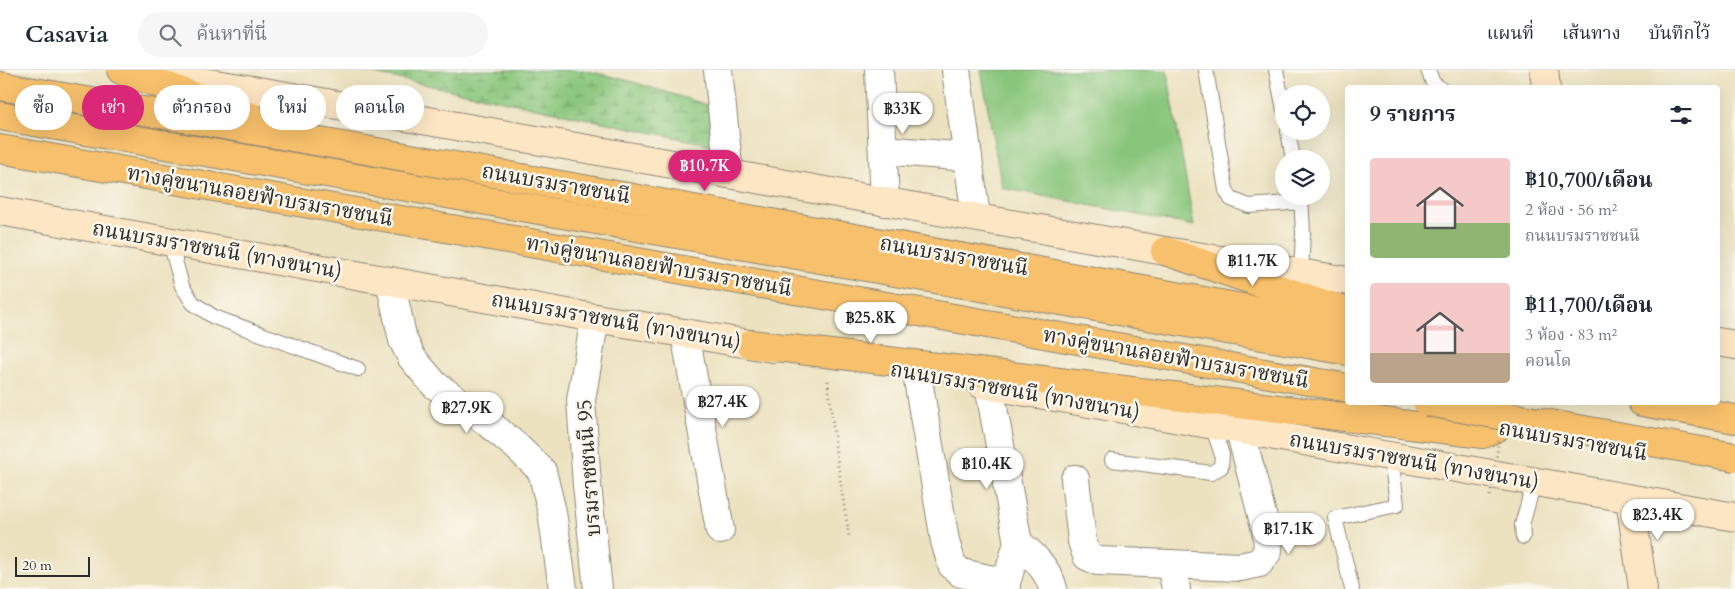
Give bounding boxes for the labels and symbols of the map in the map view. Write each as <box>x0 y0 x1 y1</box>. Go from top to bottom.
pin: ฿33K <box>873 92 933 135</box>
pin: ฿10.7K <box>664 150 746 192</box>
street label: ถนนบรมราชชนนี <box>479 157 633 211</box>
street label: ทางคู่ขนานลอยฟ้าบรมราชชนนี <box>125 158 396 234</box>
street label: ถนนบรมราชชนนี (ทางขนาน) <box>90 214 344 286</box>
street label: ทางคู่ขนานลอยฟ้าบรมราชชนนี <box>524 228 795 304</box>
street label: ถนนบรมราชชนนี <box>877 229 1031 283</box>
pin: ฿11.7K <box>1212 244 1294 287</box>
street label: ถนนบรมราชชนนี (ทางขนาน) <box>489 285 743 357</box>
pin: ฿25.8K <box>830 302 912 344</box>
street label: ทางคู่ขนานลอยฟ้าบรมราชชนนี <box>1041 320 1312 396</box>
street label: ถนนบรมราชชนนี (ทางขนาน) <box>888 355 1142 427</box>
pin: ฿27.4K <box>682 386 764 428</box>
pin: ฿27.9K <box>426 392 508 434</box>
street label: บรมราชชนนี 95 <box>570 399 608 537</box>
street label: ถนนบรมราชชนนี <box>1496 414 1650 468</box>
street label: ถนนบรมราชชนนี (ทางขนาน) <box>1287 425 1541 497</box>
pin: ฿10.4K <box>946 448 1028 490</box>
pin: ฿23.4K <box>1617 498 1699 541</box>
pin: ฿17.1K <box>1248 512 1330 555</box>
scale bar <box>15 554 90 577</box>

